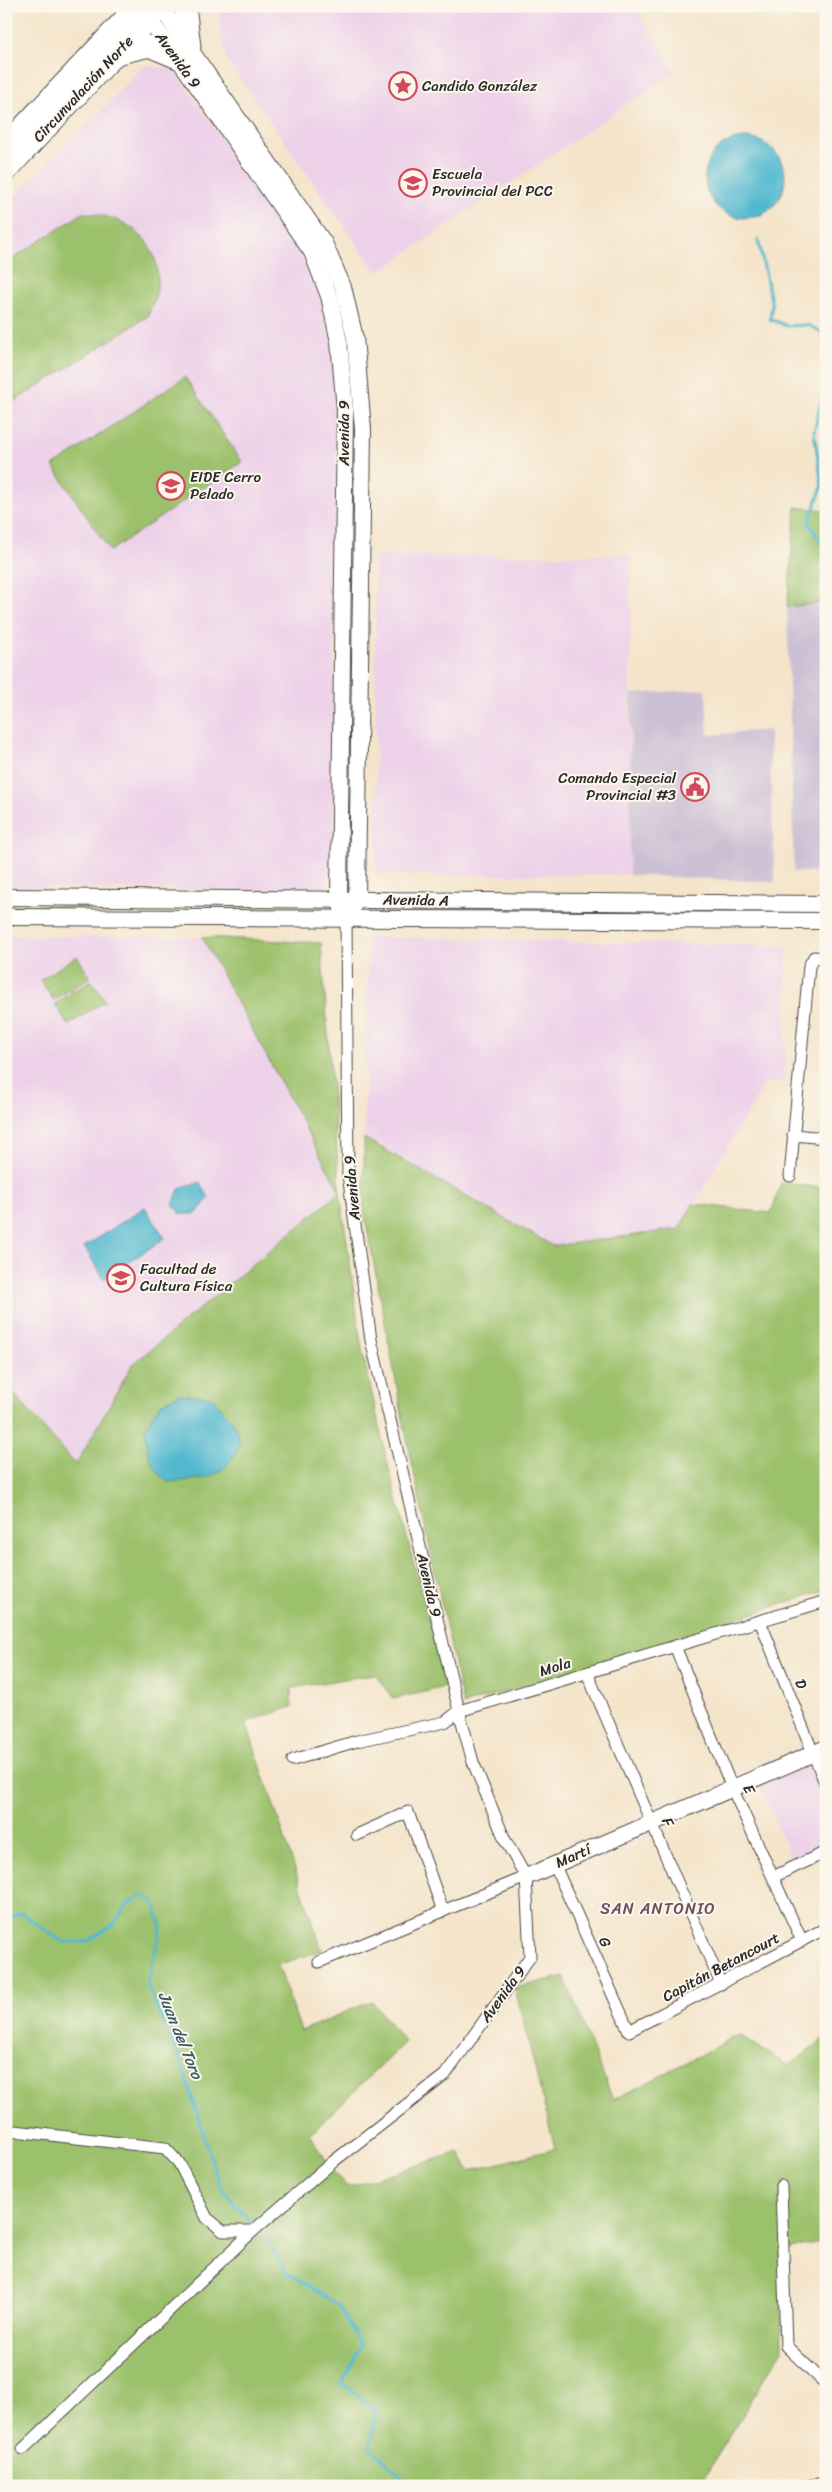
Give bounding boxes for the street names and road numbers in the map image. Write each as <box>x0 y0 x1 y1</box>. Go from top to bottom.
street label: Avenida 9 <box>148 25 208 94</box>
street label: Circunvalación Norte <box>26 29 140 149</box>
street label: Avenida 9 <box>331 400 357 467</box>
street label: Avenida A <box>382 886 449 914</box>
street label: Avenida 9 <box>336 1154 368 1223</box>
street label: Avenida 9 <box>409 1549 449 1620</box>
street label: Mola <box>536 1650 574 1684</box>
street label: D <box>787 1675 815 1693</box>
street label: E <box>735 1780 763 1800</box>
street label: F <box>654 1813 682 1832</box>
street label: Martí <box>551 1836 597 1875</box>
street label: Capitán Betancourt <box>658 1925 785 2009</box>
street label: G <box>591 1932 619 1952</box>
street label: Avenida 9 <box>473 1960 533 2029</box>

